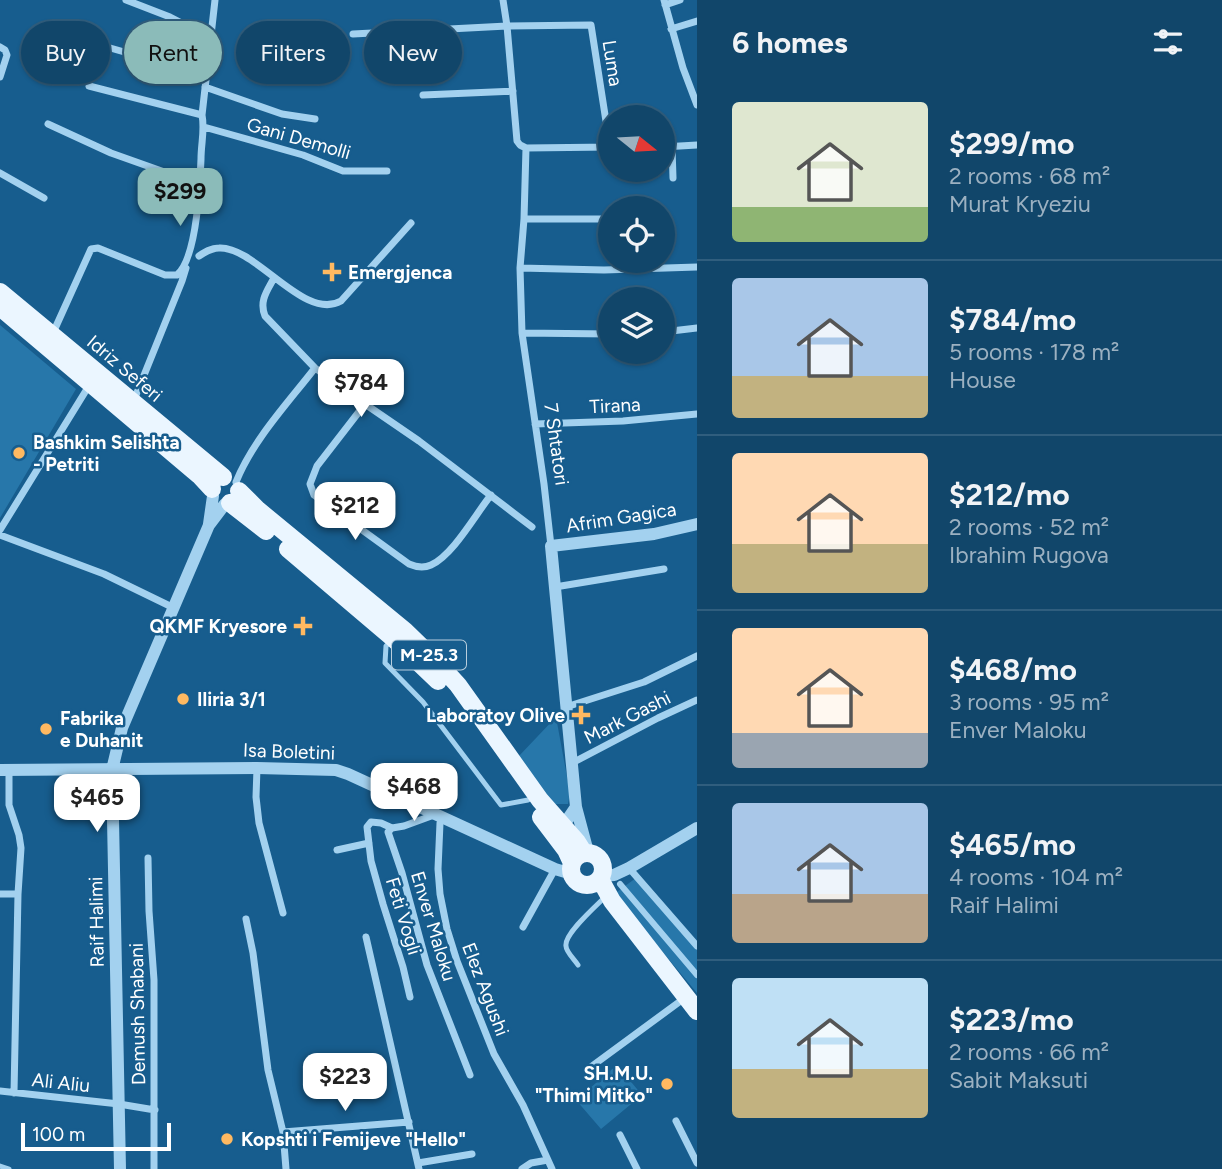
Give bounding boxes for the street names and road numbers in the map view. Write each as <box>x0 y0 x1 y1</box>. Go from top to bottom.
street label: Luma <box>598 38 627 88</box>
street label: Gani Demolli <box>244 113 354 164</box>
street label: Idriz Seferi <box>82 330 167 407</box>
street label: Tirana <box>589 393 641 418</box>
street label: 7 Shtatori <box>539 401 574 487</box>
street label: Afrim Gagica <box>564 497 678 538</box>
road number: M-25.3 <box>392 640 466 670</box>
street label: Mark Gashi <box>580 686 674 749</box>
street label: Isa Boletini <box>243 738 335 765</box>
street label: Enver Maloku <box>406 868 461 984</box>
street label: Feti Vogli <box>381 875 426 958</box>
street label: Raif Halimi <box>84 876 109 968</box>
street label: Elez Agushi <box>457 939 514 1039</box>
street label: Demush Shabani <box>125 943 150 1085</box>
street label: Ali Aliu <box>31 1068 91 1097</box>

